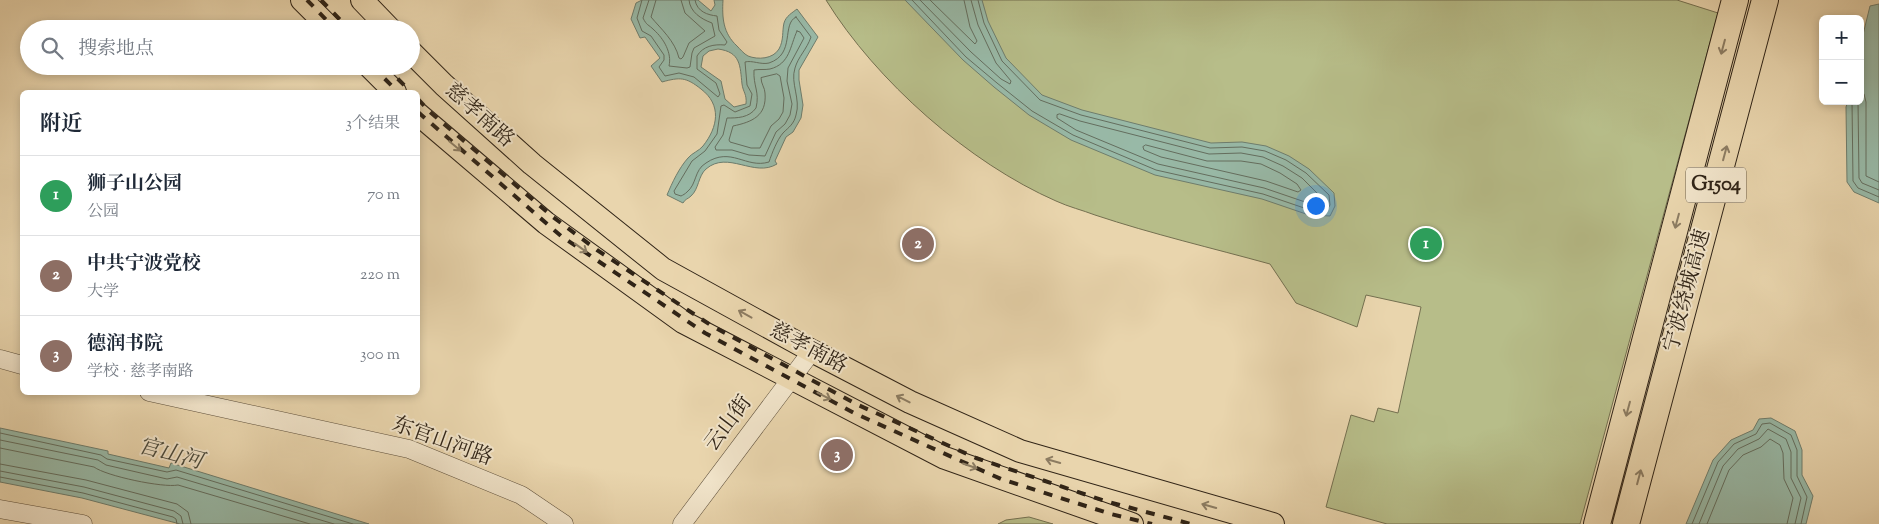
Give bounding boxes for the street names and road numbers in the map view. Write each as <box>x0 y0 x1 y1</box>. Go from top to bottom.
street label: 慈孝南路 <box>438 77 520 155</box>
road number: G1504 <box>1686 168 1746 202</box>
street label: 宁波绕城高速 <box>1657 226 1719 356</box>
street label: 慈孝南路 <box>764 316 852 382</box>
street label: 云山街 <box>698 390 760 458</box>
street label: 东官山河路 <box>388 410 496 474</box>

